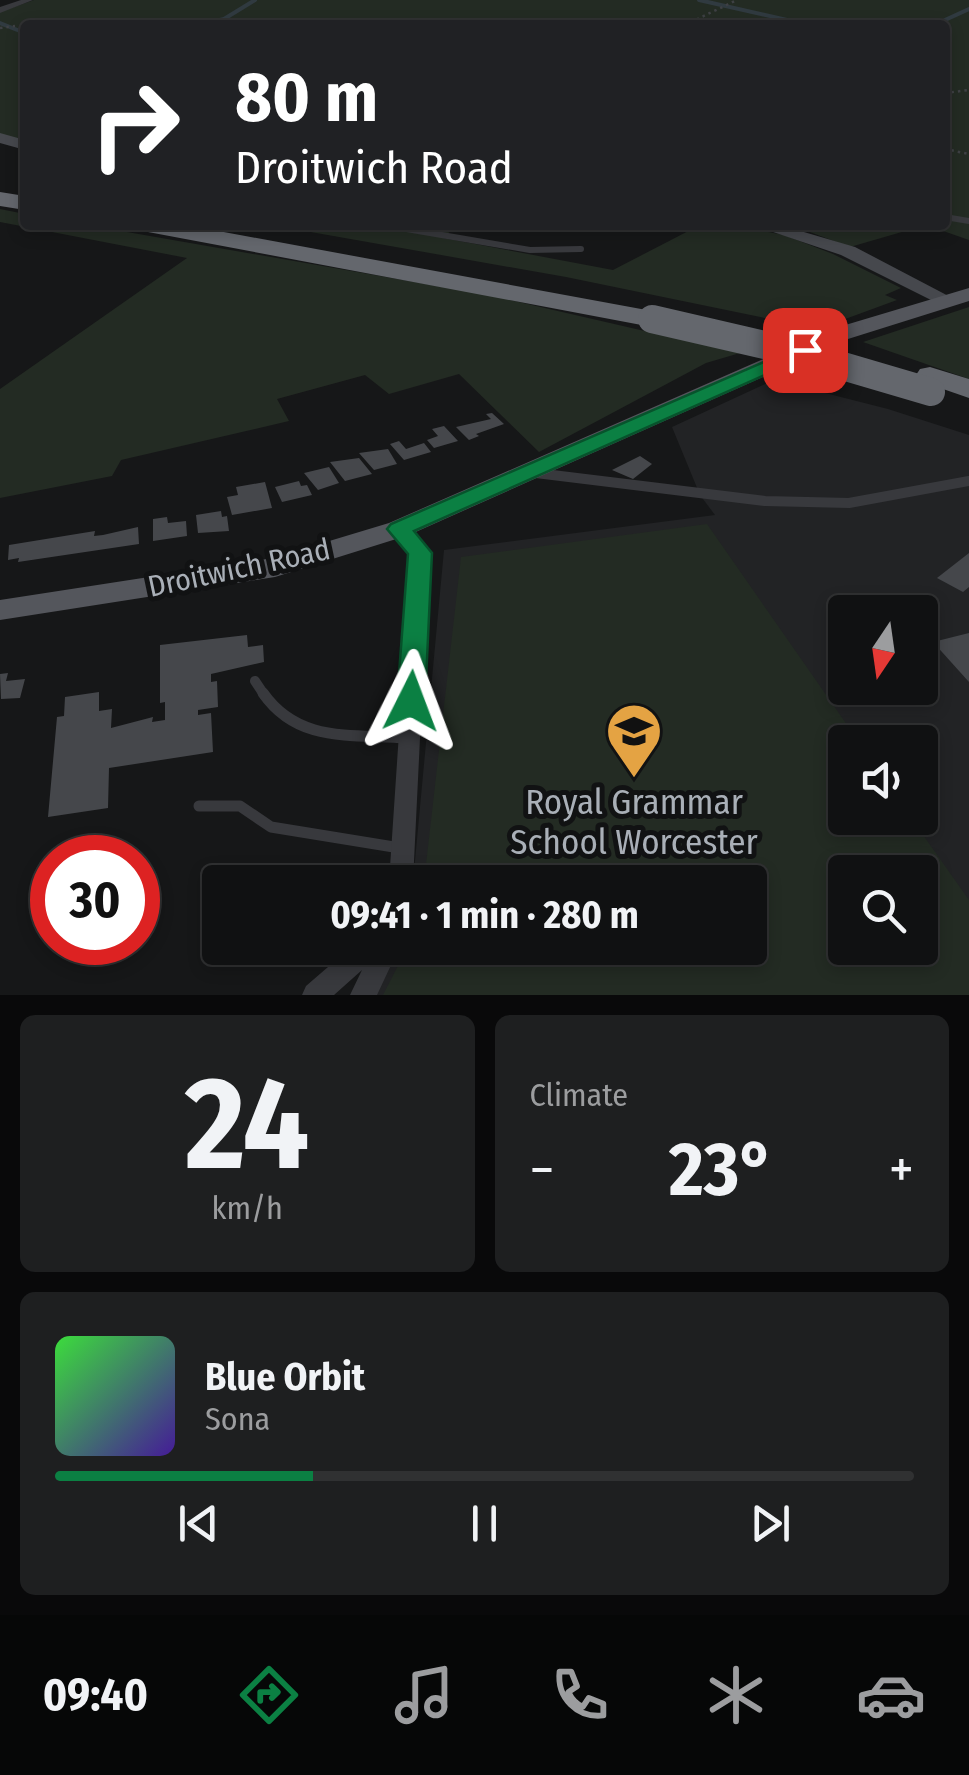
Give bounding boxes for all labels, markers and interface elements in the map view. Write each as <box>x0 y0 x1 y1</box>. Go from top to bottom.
text: 80 m <box>235 56 378 140</box>
icon: right <box>70 60 200 190</box>
text: Droitwich Road <box>235 141 513 195</box>
pin <box>763 308 848 393</box>
icon: arrive <box>778 323 833 378</box>
street label: Droitwich Road <box>145 531 333 605</box>
north arrow <box>828 595 938 705</box>
map controls <box>828 595 938 965</box>
position arrow <box>359 649 463 753</box>
school or university icon: Royal Grammar School Worcester <box>604 701 664 780</box>
button: sound <box>828 725 938 835</box>
place label: Royal Grammar School Worcester <box>510 781 758 863</box>
speed limit sign: 30 <box>30 835 160 965</box>
button: search <box>828 855 938 965</box>
text: 09:41 · 1 min · 280 m <box>330 892 639 938</box>
text: 24 <box>185 1046 309 1202</box>
text: Climate <box>530 1076 628 1114</box>
text: 23° <box>669 1125 774 1215</box>
text: − <box>530 1137 554 1203</box>
text: + <box>889 1137 914 1203</box>
text: km/h <box>212 1189 283 1227</box>
text: Blue Orbit <box>205 1354 365 1400</box>
text: Sona <box>205 1400 270 1438</box>
icon: previous <box>171 1496 226 1551</box>
icon: pause <box>457 1496 512 1551</box>
icon: next <box>743 1496 798 1551</box>
icon: directions <box>234 1660 304 1730</box>
icon: music <box>389 1660 459 1730</box>
icon: phone <box>545 1660 615 1730</box>
icon: climate <box>701 1660 771 1730</box>
icon: car <box>856 1660 926 1730</box>
text: 09:40 <box>43 1668 148 1722</box>

